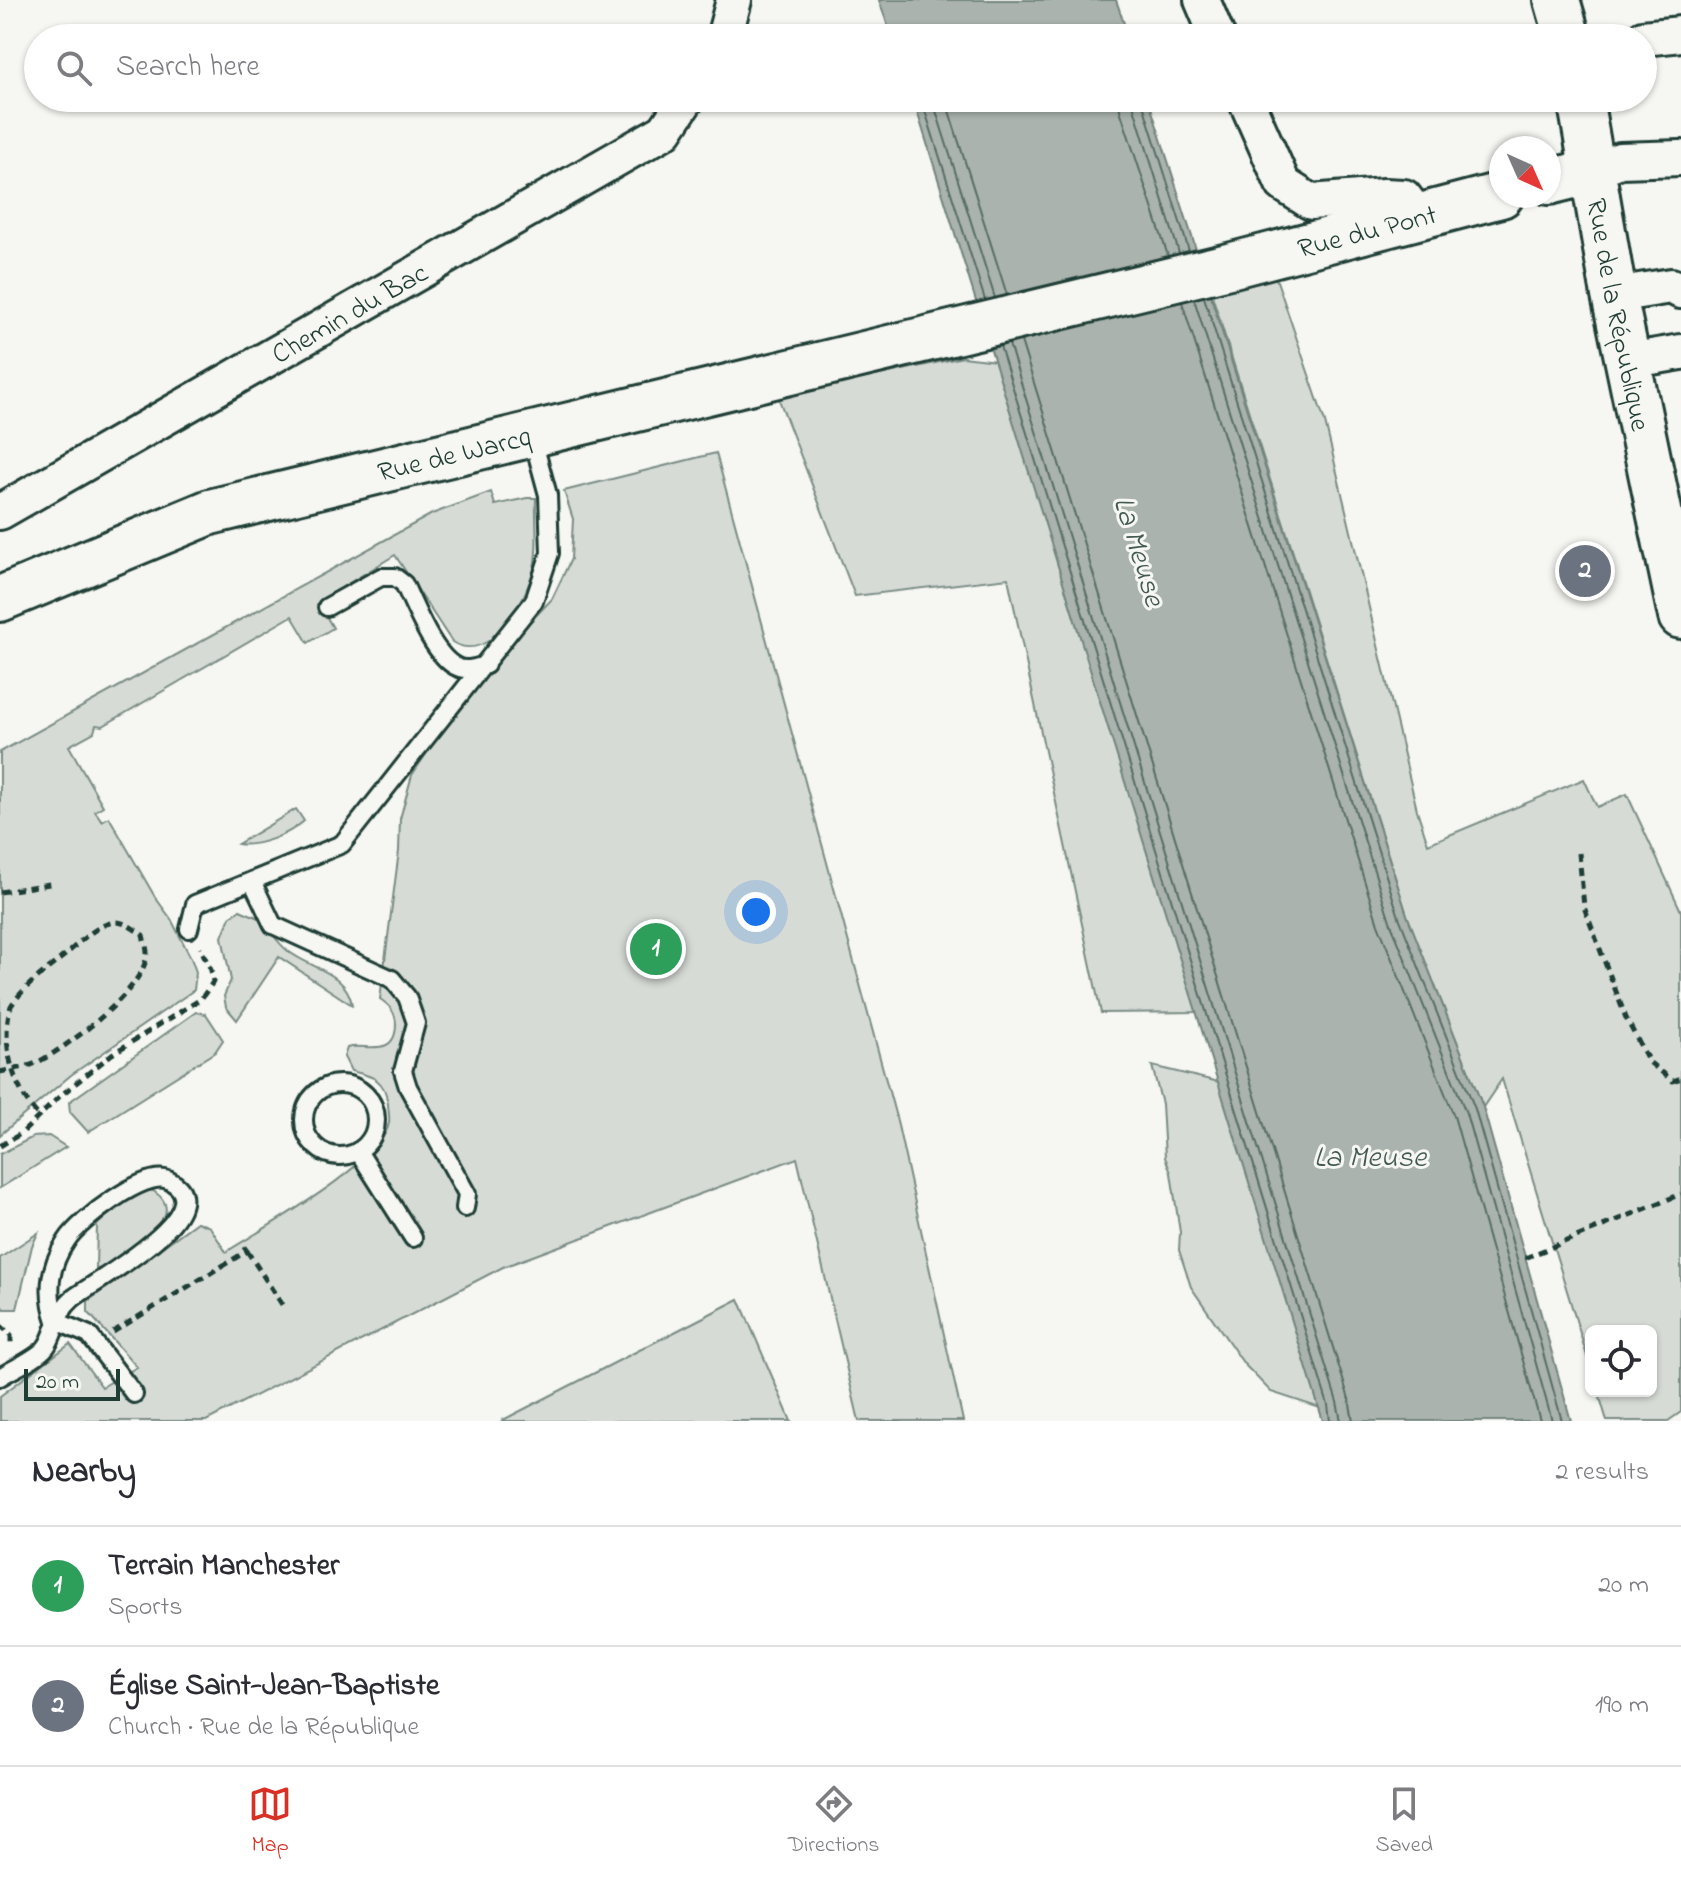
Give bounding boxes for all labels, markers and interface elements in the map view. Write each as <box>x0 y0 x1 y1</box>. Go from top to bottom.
search box <box>24 24 1657 112</box>
icon: search <box>52 46 96 90</box>
text: Search here <box>116 46 260 90</box>
north arrow <box>1489 136 1561 208</box>
street label: Rue du Pont <box>1294 196 1442 271</box>
street label: Rue de la République <box>1574 196 1659 436</box>
street label: Chemin du Bac <box>265 254 437 376</box>
street label: Rue de Warcq <box>374 418 535 495</box>
water label: La Meuse <box>1100 492 1175 613</box>
pin: 2 <box>1559 541 1611 601</box>
your location <box>736 892 776 932</box>
pin: 1 <box>630 919 682 979</box>
water label: La Meuse <box>1314 1137 1428 1181</box>
map controls <box>1585 1325 1657 1397</box>
button: locate <box>1585 1325 1657 1397</box>
scale bar <box>24 1365 120 1401</box>
text: 20 m <box>36 1367 79 1399</box>
text: Nearby <box>32 1448 136 1498</box>
text: 2 results <box>1556 1454 1649 1492</box>
text: Terrain Manchester <box>108 1545 339 1589</box>
text: 1 <box>54 1567 62 1605</box>
text: 20 m <box>1598 1567 1649 1605</box>
text: Sports <box>108 1589 182 1627</box>
text: Église Saint-Jean-Baptiste <box>108 1665 439 1709</box>
text: 2 <box>52 1687 64 1725</box>
text: 190 m <box>1595 1687 1649 1725</box>
text: Church · Rue de la République <box>108 1709 419 1747</box>
tab: Map <box>248 1782 292 1862</box>
tab: Directions <box>788 1782 879 1862</box>
tab: Saved <box>1376 1782 1433 1862</box>

